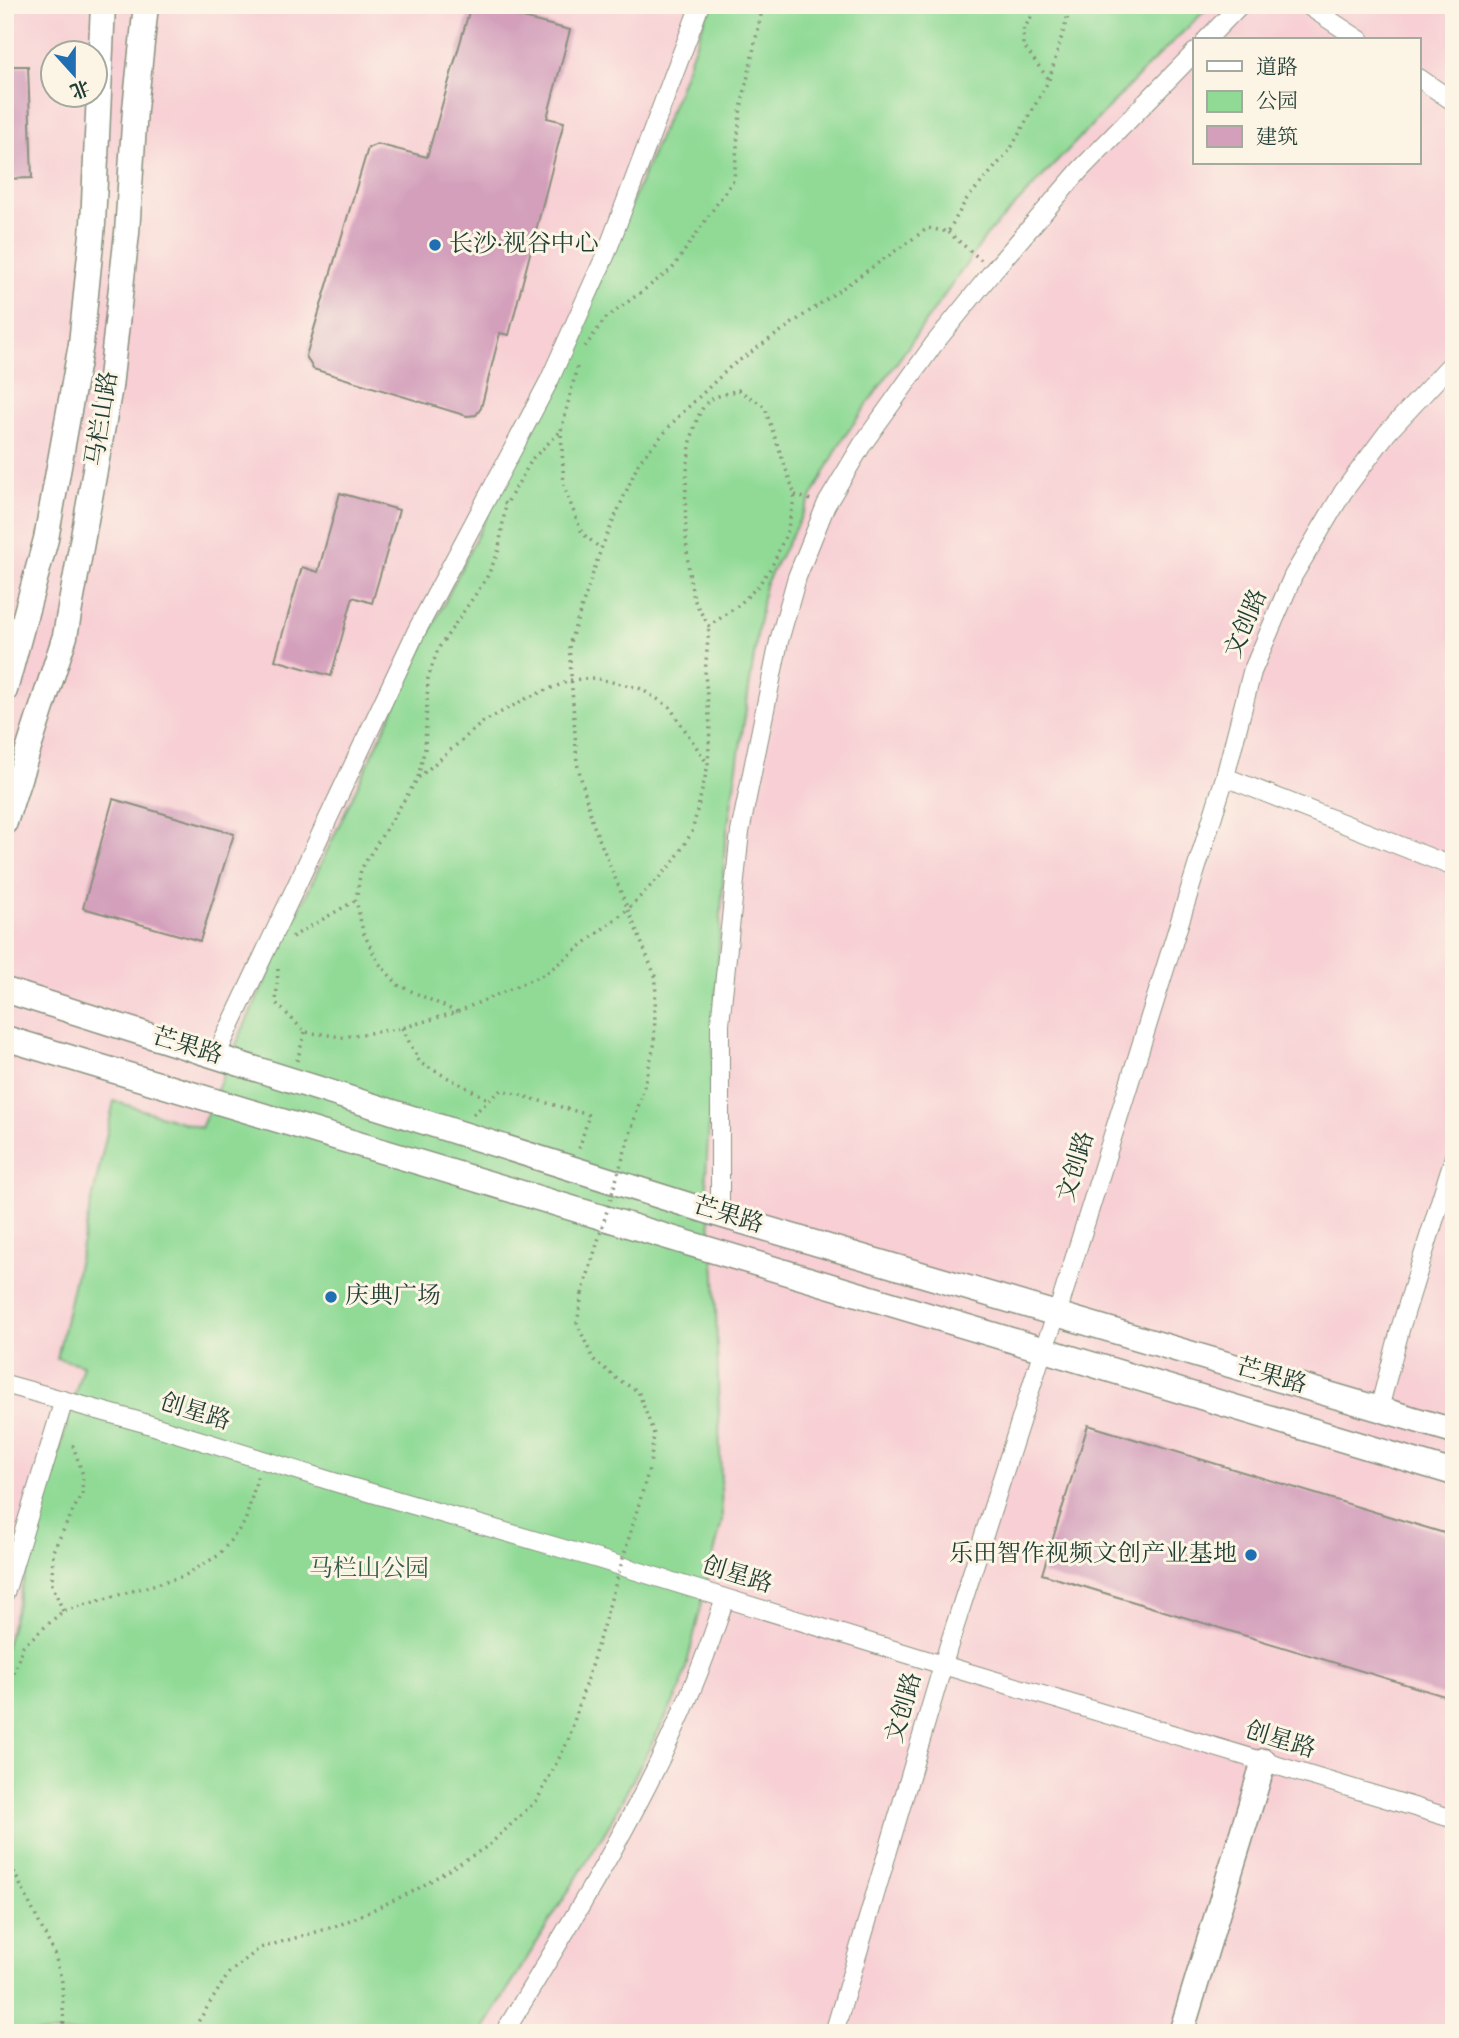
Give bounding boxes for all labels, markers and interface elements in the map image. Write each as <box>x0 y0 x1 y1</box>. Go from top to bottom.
north arrow <box>38 38 108 108</box>
legend <box>1193 38 1420 164</box>
text: 道路 <box>1256 54 1298 83</box>
text: 北 <box>66 72 93 104</box>
text: 公园 <box>1256 88 1298 117</box>
text: 建筑 <box>1256 124 1298 153</box>
place label: 长沙·视谷中心 <box>449 228 599 262</box>
marker: 长沙·视谷中心 <box>427 237 443 253</box>
street label: 马栏山路 <box>79 369 127 469</box>
street label: 文创路 <box>1217 584 1277 664</box>
street label: 芒果路 <box>148 1020 226 1074</box>
street label: 文创路 <box>1050 1128 1104 1206</box>
street label: 芒果路 <box>689 1189 767 1243</box>
place label: 庆典广场 <box>345 1280 441 1314</box>
marker: 庆典广场 <box>323 1289 339 1305</box>
street label: 芒果路 <box>1232 1351 1310 1403</box>
street label: 创星路 <box>156 1386 234 1440</box>
place label: 乐田智作视频文创产业基地 <box>949 1538 1237 1572</box>
marker: 乐田智作视频文创产业基地 <box>1243 1547 1259 1563</box>
street label: 创星路 <box>698 1549 776 1603</box>
park label: 马栏山公园 <box>309 1553 429 1587</box>
street label: 文创路 <box>879 1669 931 1747</box>
street label: 创星路 <box>1241 1714 1319 1768</box>

